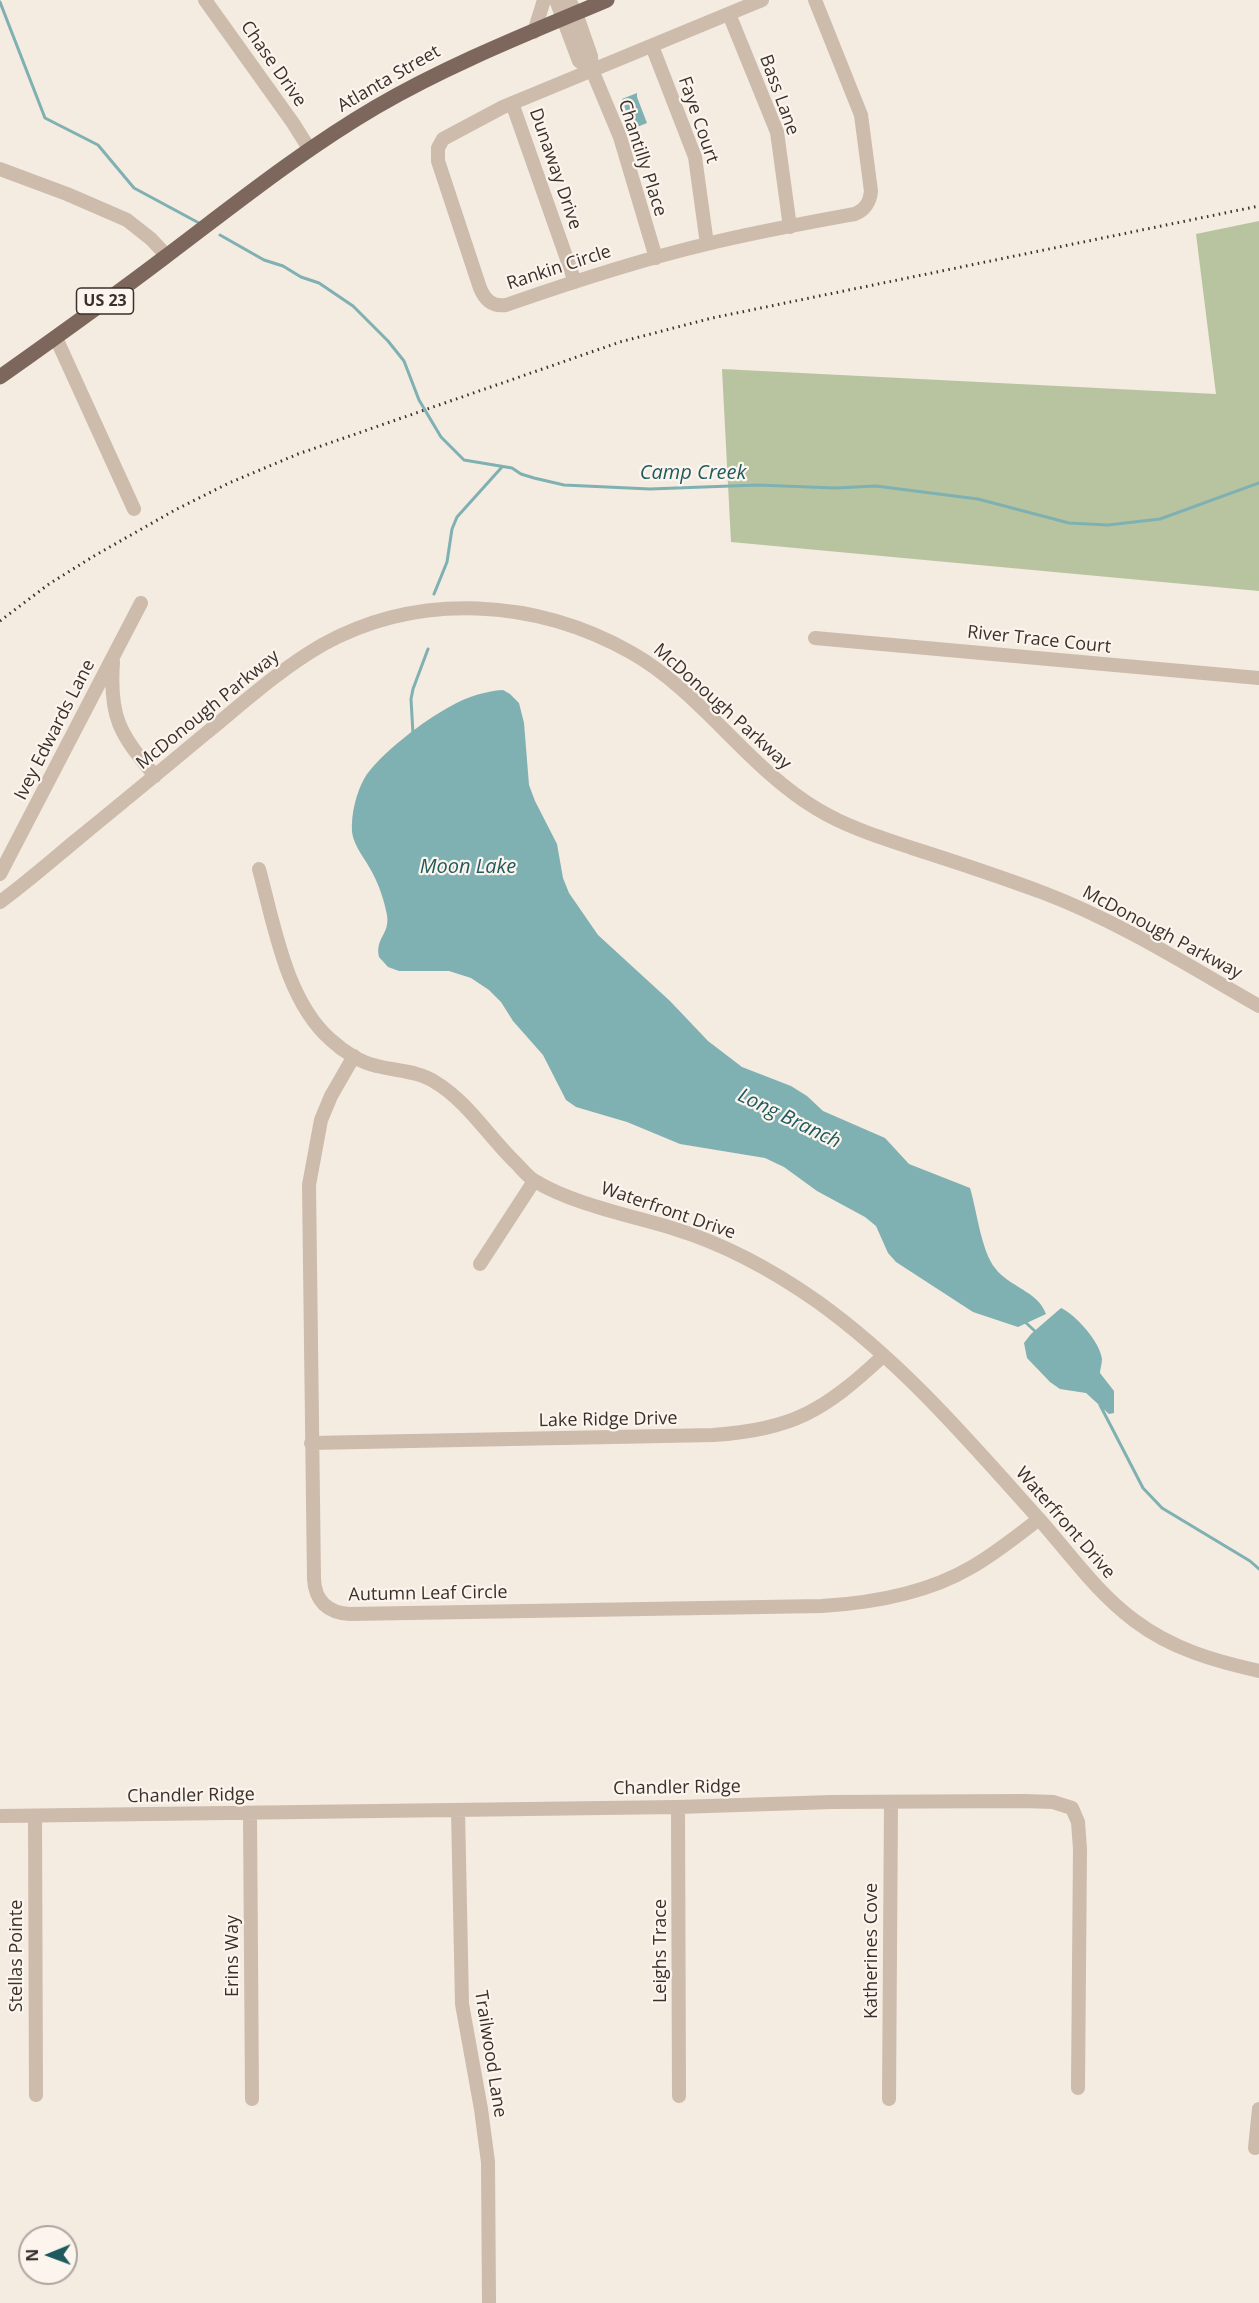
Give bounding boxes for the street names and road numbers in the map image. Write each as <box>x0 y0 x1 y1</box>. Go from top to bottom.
street label: Chase Drive <box>236 17 310 111</box>
street label: Atlanta Street <box>334 41 444 117</box>
street label: Bass Lane <box>754 52 804 138</box>
street label: Faye Court <box>673 74 723 166</box>
street label: Chantilly Place <box>613 97 671 219</box>
street label: Dunaway Drive <box>524 106 586 232</box>
street label: Rankin Circle <box>504 241 614 295</box>
road number: US 23 <box>76 288 134 314</box>
street label: River Trace Court <box>966 622 1112 658</box>
street label: McDonough Parkway <box>649 640 795 774</box>
street label: McDonough Parkway <box>132 646 284 774</box>
street label: Ivey Edwards Lane <box>10 656 100 804</box>
street label: McDonough Parkway <box>1078 882 1246 984</box>
street label: Waterfront Drive <box>598 1178 738 1244</box>
street label: Lake Ridge Drive <box>538 1408 678 1432</box>
street label: Waterfront Drive <box>1011 1463 1119 1583</box>
street label: Autumn Leaf Circle <box>348 1582 508 1606</box>
street label: Chandler Ridge <box>613 1776 741 1800</box>
street label: Chandler Ridge <box>127 1784 255 1808</box>
street label: Katherines Cove <box>861 1883 883 2019</box>
street label: Leighs Trace <box>650 1899 672 2003</box>
street label: Stellas Pointe <box>6 1900 28 2012</box>
street label: Erins Way <box>222 1915 244 1997</box>
street label: Trailwood Lane <box>469 1989 511 2119</box>

